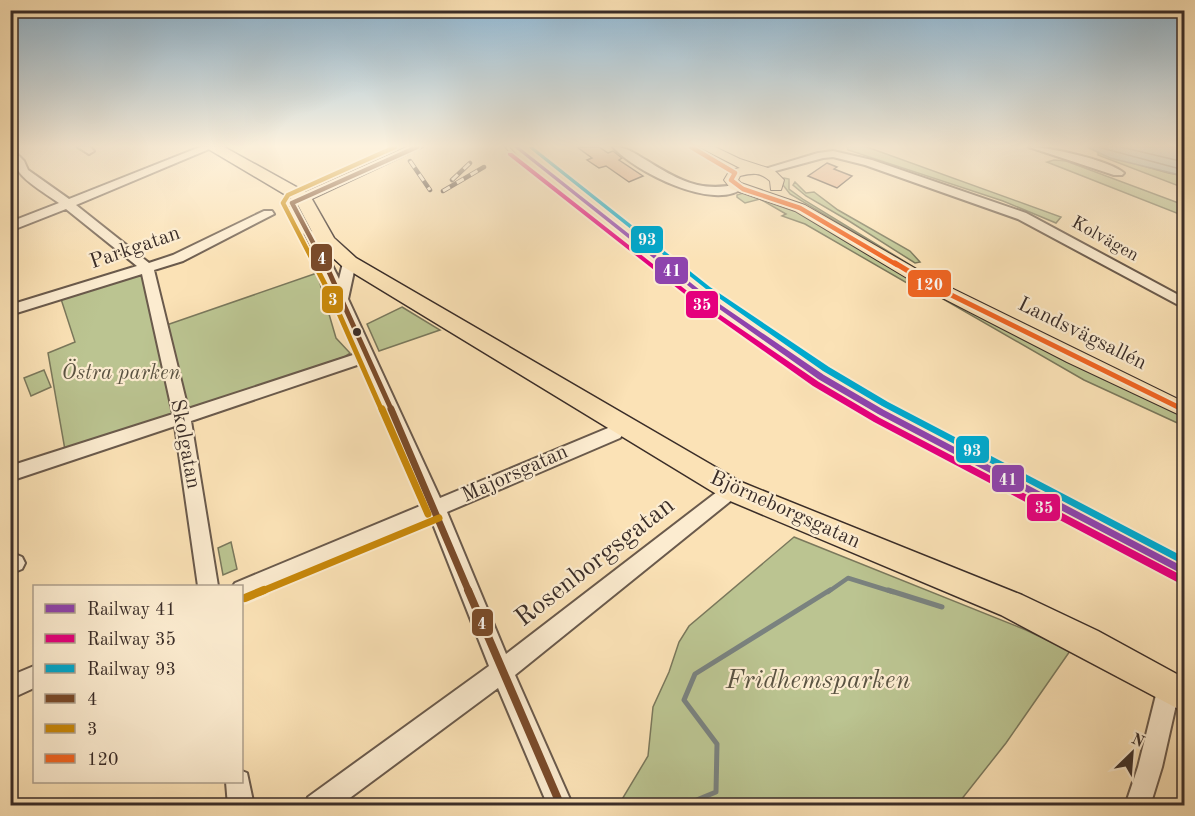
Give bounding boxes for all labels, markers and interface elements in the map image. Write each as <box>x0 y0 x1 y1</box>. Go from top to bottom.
street label: Kolvägen <box>1068 213 1142 265</box>
street label: Parkgatan <box>87 223 183 273</box>
line badge: 93 <box>630 225 664 254</box>
text: 93 <box>638 233 656 249</box>
line badge: 4 <box>310 243 333 272</box>
text: 4 <box>317 252 327 268</box>
line badge: 41 <box>654 256 689 285</box>
text: 41 <box>663 264 681 280</box>
line badge: 120 <box>907 269 952 298</box>
text: 120 <box>915 278 943 294</box>
line badge: 3 <box>321 285 344 314</box>
line badge: 35 <box>685 290 719 319</box>
text: 3 <box>328 293 338 309</box>
street label: Landsvägsallén <box>1014 294 1150 374</box>
text: 35 <box>693 298 711 314</box>
unlabelled marker <box>351 326 363 338</box>
park label: Östra parken <box>61 358 181 384</box>
street label: Skolgatan <box>166 397 204 491</box>
line badge: 93 <box>955 435 990 464</box>
street label: Majorsgatan <box>459 441 571 507</box>
text: 93 <box>963 444 981 460</box>
line badge: 41 <box>991 464 1025 493</box>
street label: Björneborgsgatan <box>707 467 863 553</box>
text: 41 <box>999 473 1017 489</box>
street label: Rosenborgsgatan <box>511 492 679 632</box>
line badge: 35 <box>1026 493 1061 522</box>
text: 35 <box>1035 501 1053 517</box>
legend <box>33 585 243 783</box>
text: Railway 41 <box>87 601 176 619</box>
line badge: 4 <box>471 608 494 637</box>
text: 4 <box>477 617 487 633</box>
text: Railway 35 <box>87 631 176 649</box>
text: Railway 93 <box>87 661 176 679</box>
park label: Fridhemsparken <box>725 668 910 694</box>
text: 4 <box>87 691 97 709</box>
text: 3 <box>87 721 97 739</box>
north arrow <box>1102 723 1162 783</box>
text: N <box>1129 731 1147 751</box>
text: 120 <box>87 751 118 769</box>

